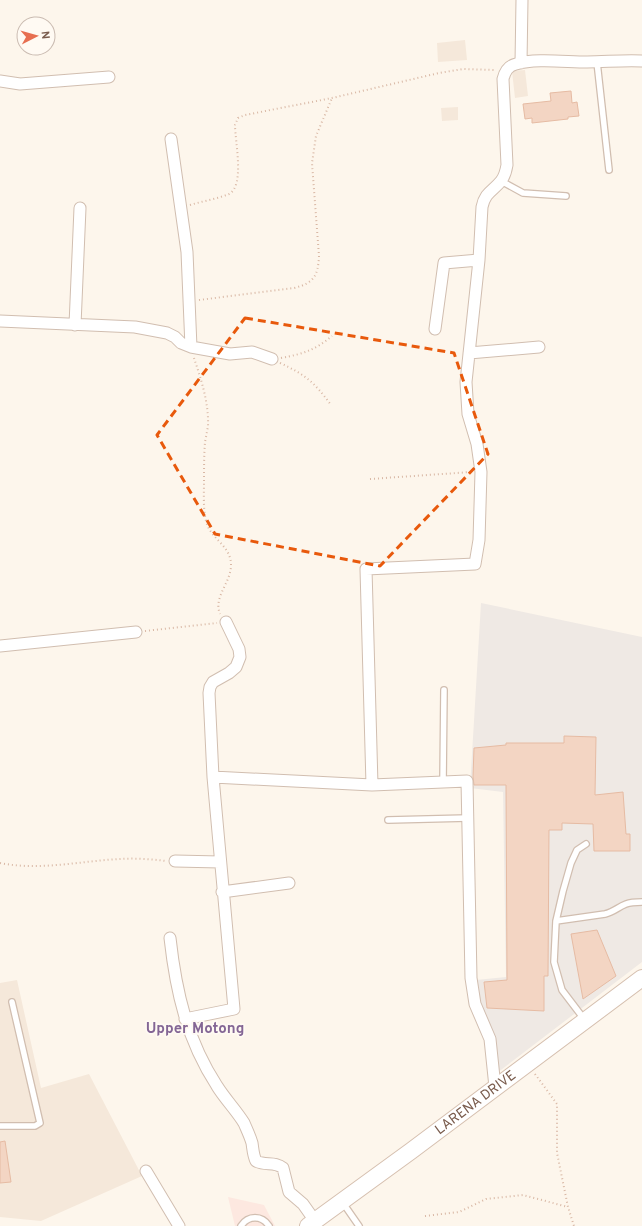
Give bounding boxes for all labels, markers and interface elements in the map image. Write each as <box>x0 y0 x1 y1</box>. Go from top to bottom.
north arrow <box>16 16 56 56</box>
text: N <box>38 30 52 40</box>
district label: Upper Motong <box>146 1020 244 1039</box>
street label: LARENA DRIVE <box>432 1067 519 1139</box>

